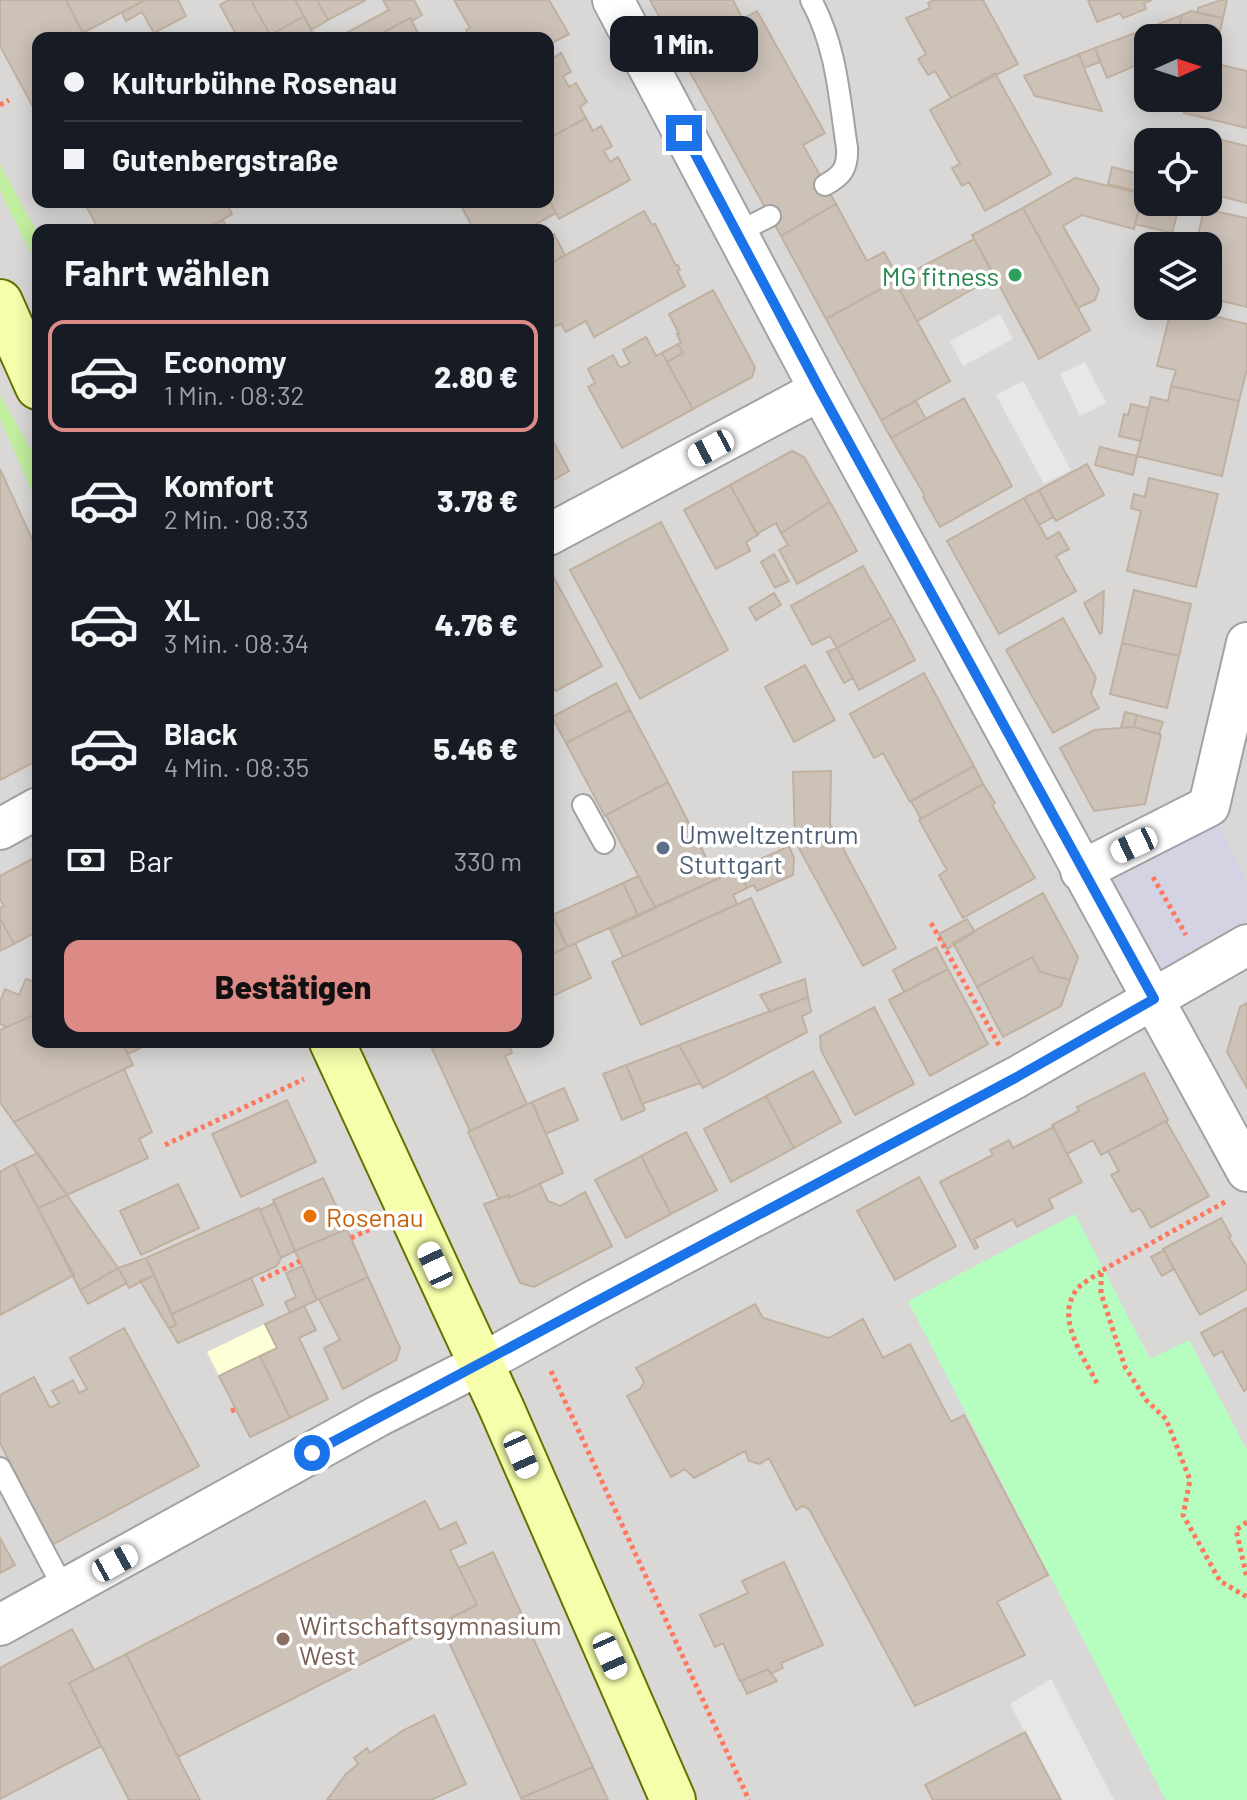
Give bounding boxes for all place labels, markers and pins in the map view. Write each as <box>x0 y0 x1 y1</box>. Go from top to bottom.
place label: MG fitness <box>882 260 999 291</box>
marker: MG fitness <box>1006 266 1024 284</box>
place label: Umweltzentrum Stuttgart <box>679 818 859 879</box>
marker: Umweltzentrum Stuttgart <box>654 839 672 857</box>
place label: Rosenau <box>326 1201 424 1232</box>
marker: Rosenau <box>301 1207 319 1225</box>
place label: Wirtschaftsgymnasium West <box>299 1609 561 1670</box>
marker: Wirtschaftsgymnasium West <box>274 1630 292 1648</box>

